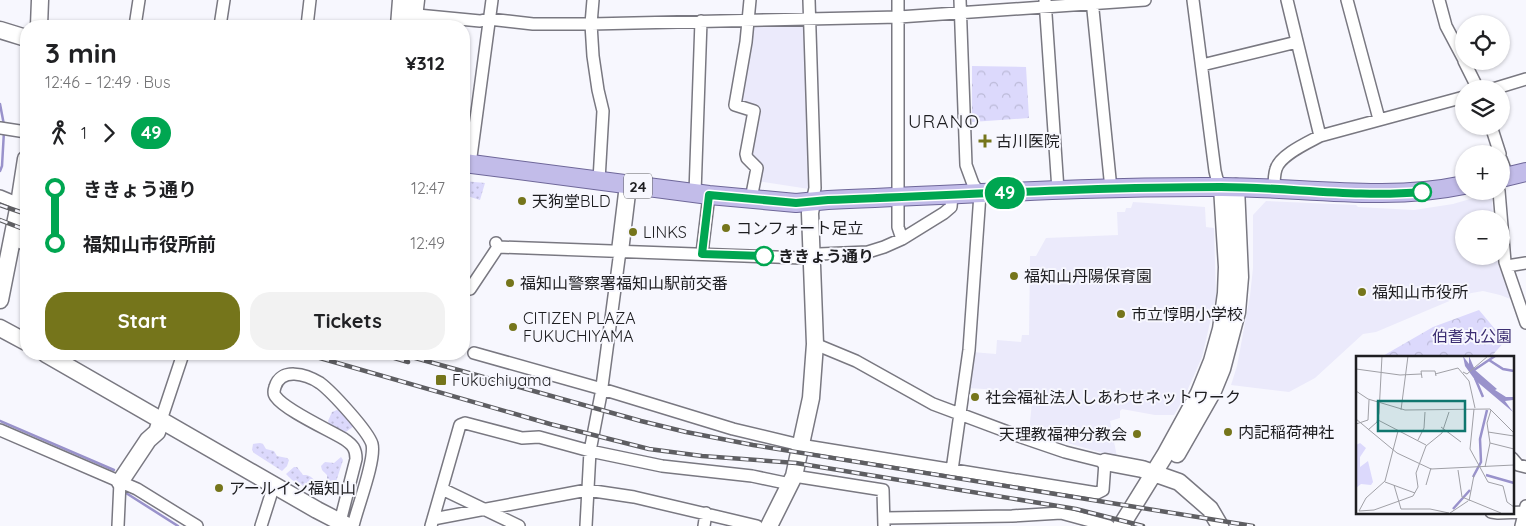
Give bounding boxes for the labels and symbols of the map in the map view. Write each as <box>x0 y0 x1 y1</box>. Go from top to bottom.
district label: URANO <box>908 109 980 133</box>
place label: 古川医院 <box>996 131 1060 151</box>
marker: 古川医院 <box>978 134 992 148</box>
road number: 24 <box>624 174 652 198</box>
line badge: 49 <box>982 177 1028 209</box>
unlabelled marker <box>1412 182 1432 202</box>
place label: 天狗堂BLD <box>532 191 610 211</box>
marker: 天狗堂BLD <box>516 195 528 207</box>
place label: コンフォート足立 <box>736 218 864 238</box>
place label: LINKS <box>643 222 687 242</box>
marker: コンフォート足立 <box>720 222 732 234</box>
marker: LINKS <box>627 226 639 238</box>
marker: ききょう通り <box>754 246 774 266</box>
place label: ききょう通り <box>778 246 874 266</box>
place label: 福知山丹陽保育園 <box>1024 266 1152 286</box>
marker: 福知山丹陽保育園 <box>1008 270 1020 282</box>
place label: 福知山警察署福知山駅前交番 <box>520 273 728 293</box>
marker: 福知山警察署福知山駅前交番 <box>504 277 516 289</box>
place label: 福知山市役所 <box>1372 282 1468 302</box>
marker: 福知山市役所 <box>1356 286 1368 298</box>
place label: 市立惇明小学校 <box>1131 304 1243 324</box>
place label: CITIZEN PLAZA FUKUCHIYAMA <box>523 308 636 346</box>
marker: 市立惇明小学校 <box>1115 308 1127 320</box>
marker: CITIZEN PLAZA FUKUCHIYAMA <box>507 321 519 333</box>
park label: 伯耆丸公園 <box>1432 326 1512 346</box>
inset map <box>1356 356 1514 514</box>
place label: Fukuchiyama <box>452 370 551 390</box>
marker: Fukuchiyama <box>434 373 448 387</box>
place label: 社会福祉法人しあわせネットワーク <box>985 387 1241 407</box>
marker: 社会福祉法人しあわせネットワーク <box>969 391 981 403</box>
place label: 内記稲荷神社 <box>1238 422 1334 442</box>
place label: 天理教福神分教会 <box>999 424 1127 444</box>
marker: 内記稲荷神社 <box>1222 426 1234 438</box>
marker: 天理教福神分教会 <box>1131 428 1143 440</box>
place label: アールイン福知山 <box>229 478 356 498</box>
marker: アールイン福知山 <box>213 482 225 494</box>

